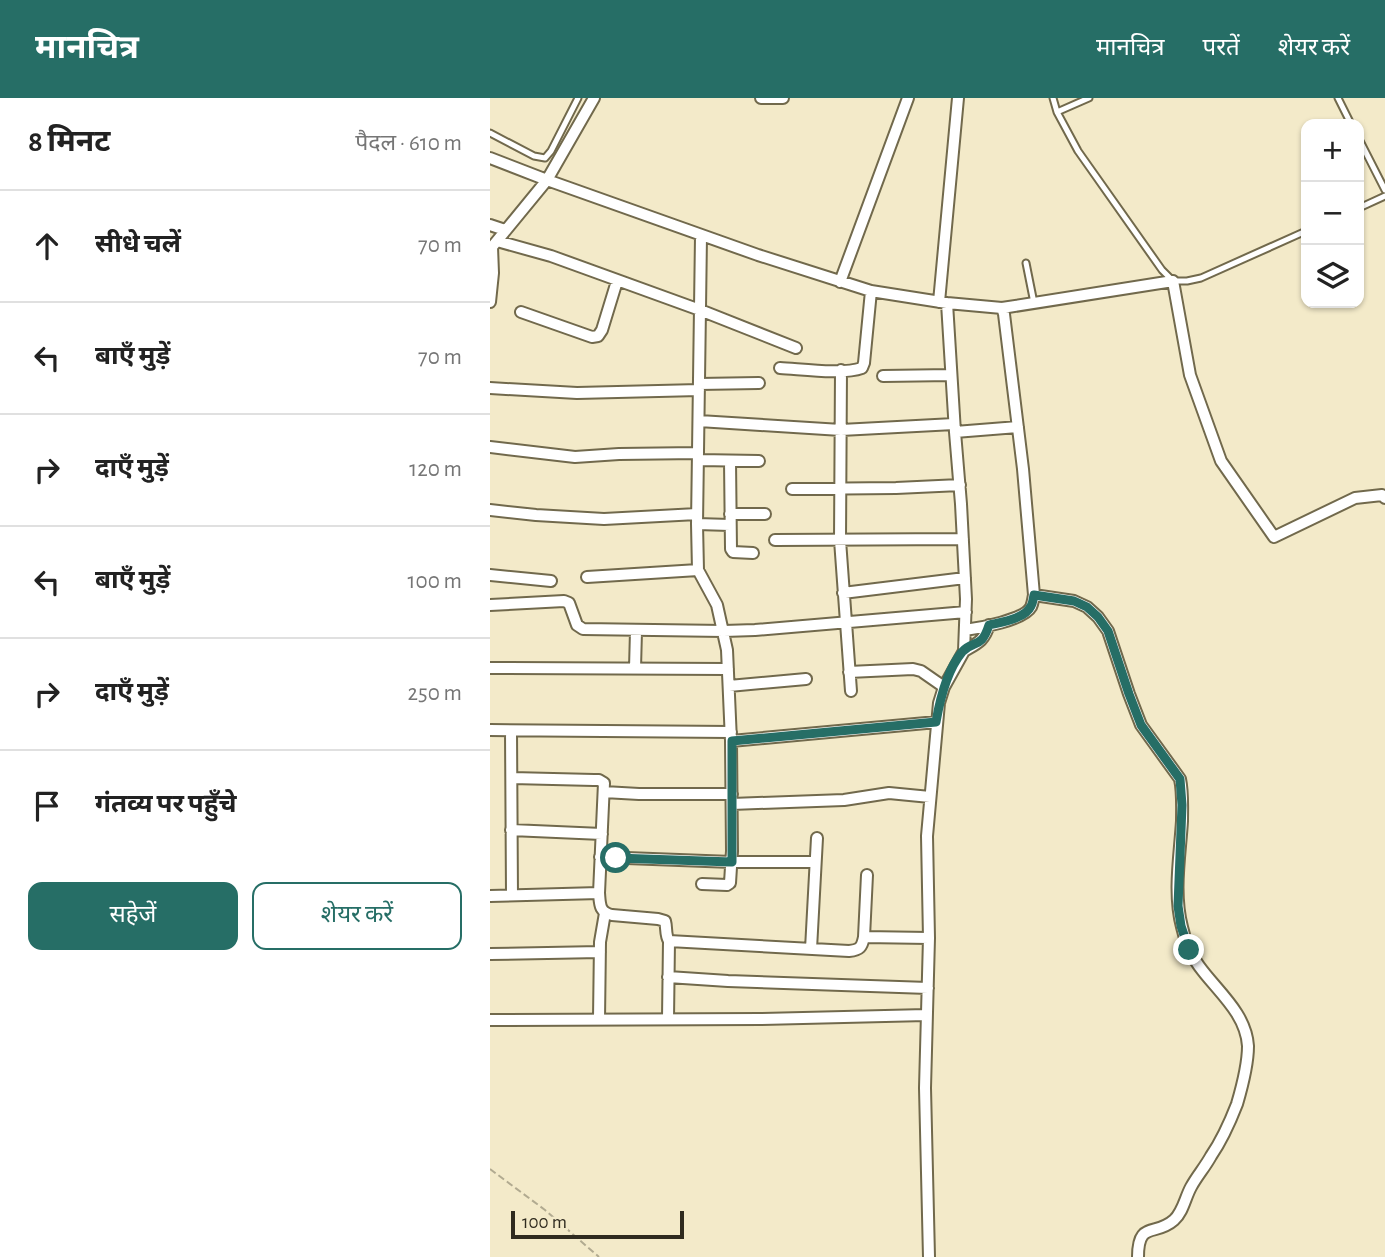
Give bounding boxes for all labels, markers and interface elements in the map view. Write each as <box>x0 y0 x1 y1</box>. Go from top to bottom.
text: मानचित्र <box>35 32 139 65</box>
text: मानचित्र <box>1096 36 1165 60</box>
text: परतें <box>1203 36 1240 60</box>
text: शेयर करें <box>1278 36 1350 60</box>
map controls <box>1301 119 1364 308</box>
button: + <box>1301 119 1364 182</box>
text: 8 मिनट <box>28 127 110 157</box>
text: पैदल · 610 m <box>355 132 462 155</box>
button: − <box>1301 182 1364 245</box>
icon: ahead <box>28 227 66 265</box>
text: सीधे चलें <box>95 231 181 257</box>
text: 70 m <box>418 234 462 257</box>
button: layers <box>1301 245 1364 308</box>
icon: left <box>28 339 66 377</box>
text: बाएँ मुड़ें <box>95 343 170 369</box>
text: 70 m <box>418 346 462 369</box>
icon: right <box>28 451 66 489</box>
text: दाएँ मुड़ें <box>95 455 169 481</box>
text: 120 m <box>409 458 462 481</box>
icon: left <box>28 563 66 601</box>
text: बाएँ मुड़ें <box>95 567 170 593</box>
text: 100 m <box>408 570 462 593</box>
icon: right <box>28 675 66 713</box>
text: दाएँ मुड़ें <box>95 679 169 705</box>
text: 250 m <box>408 682 462 705</box>
icon: arrive <box>28 787 66 825</box>
text: गंतव्य पर पहुँचे <box>95 791 237 817</box>
route start <box>600 842 631 873</box>
button: सहेजें <box>28 882 238 950</box>
button: शेयर करें <box>252 882 462 950</box>
route end <box>1173 934 1204 965</box>
scale bar <box>511 1208 684 1240</box>
text: 100 m <box>522 1213 567 1232</box>

